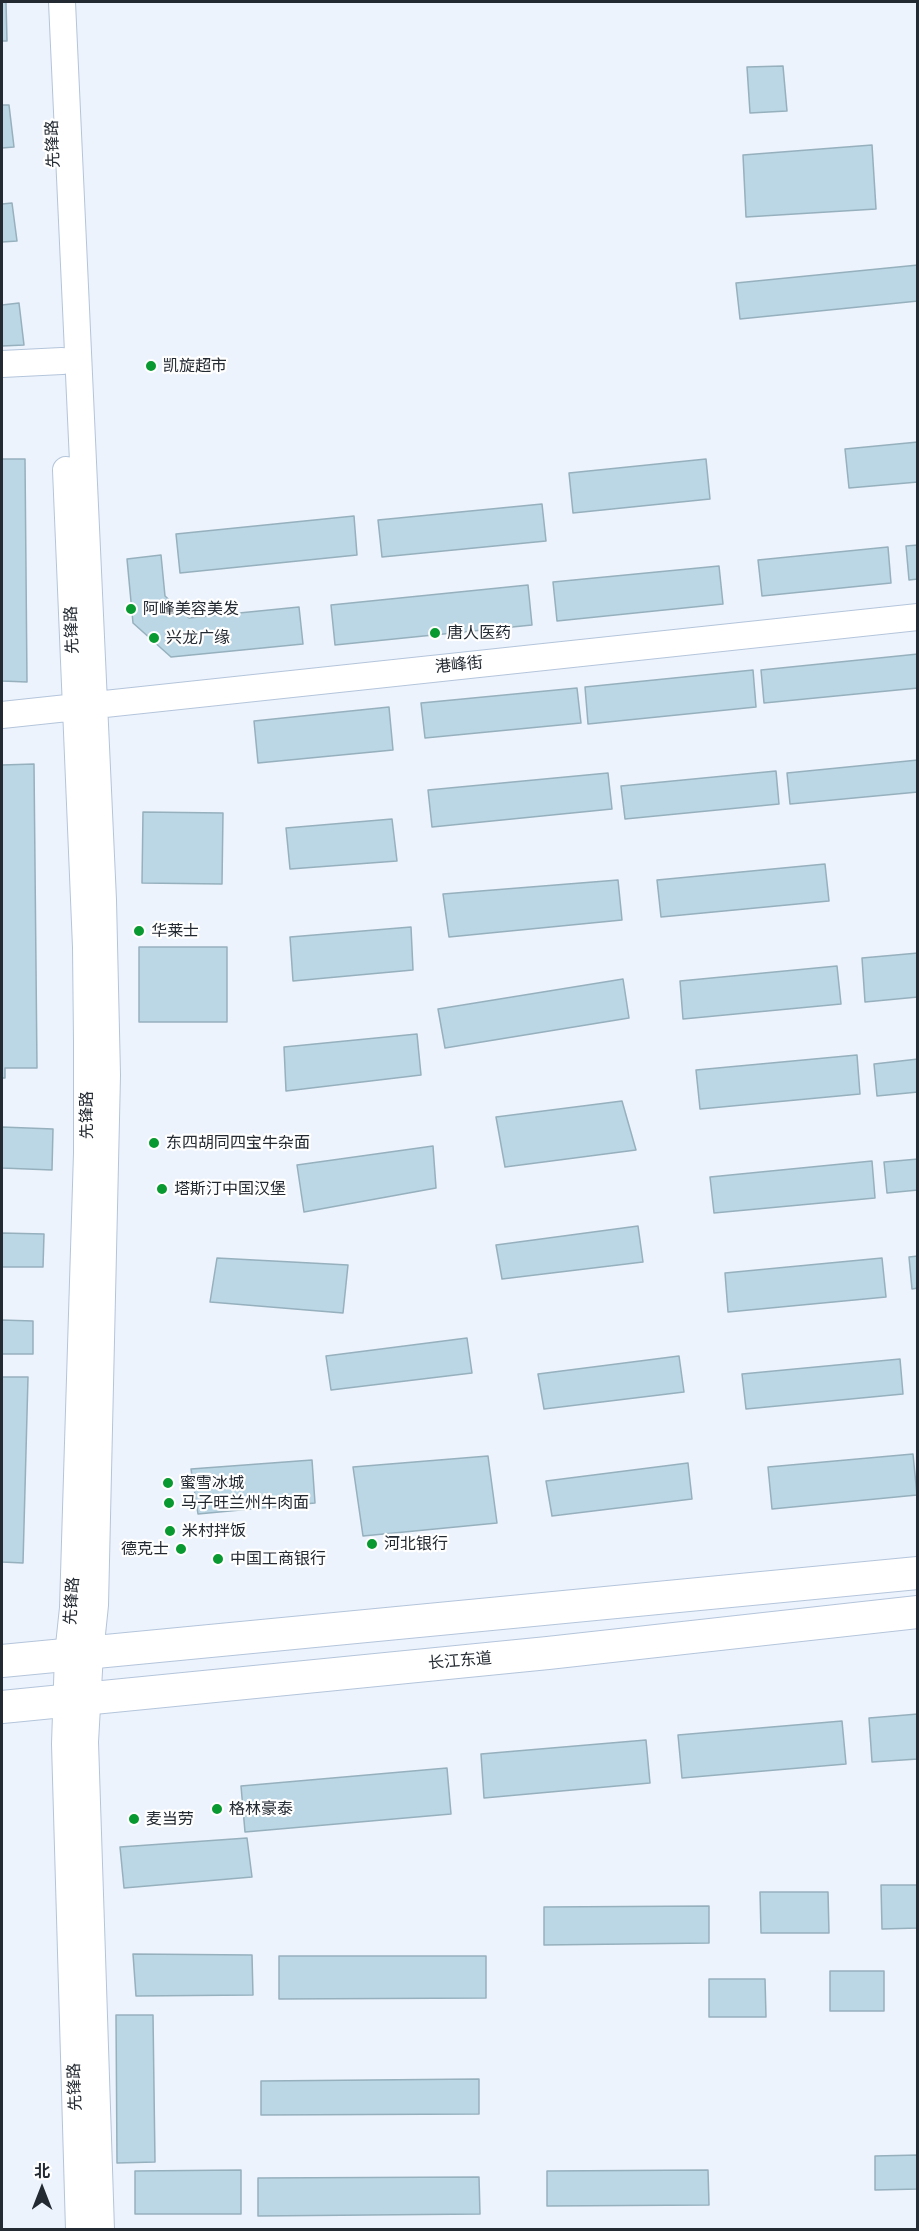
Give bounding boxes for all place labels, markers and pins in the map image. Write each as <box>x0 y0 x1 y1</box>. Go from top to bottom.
place label: 凯旋超市 <box>163 356 227 376</box>
marker: 凯旋超市 <box>144 359 158 373</box>
place label: 阿峰美容美发 <box>143 599 239 619</box>
marker: 阿峰美容美发 <box>124 602 138 616</box>
place label: 唐人医药 <box>447 623 511 643</box>
marker: 唐人医药 <box>428 626 442 640</box>
place label: 兴龙广缘 <box>166 628 230 648</box>
marker: 兴龙广缘 <box>147 631 161 645</box>
place label: 华莱士 <box>151 921 199 941</box>
marker: 华莱士 <box>132 924 146 938</box>
place label: 东四胡同四宝牛杂面 <box>166 1133 310 1153</box>
marker: 东四胡同四宝牛杂面 <box>147 1136 161 1150</box>
place label: 塔斯汀中国汉堡 <box>174 1179 286 1199</box>
marker: 塔斯汀中国汉堡 <box>155 1182 169 1196</box>
place label: 蜜雪冰城 <box>180 1473 244 1493</box>
marker: 蜜雪冰城 <box>161 1476 175 1490</box>
place label: 马子旺兰州牛肉面 <box>181 1493 309 1513</box>
marker: 马子旺兰州牛肉面 <box>162 1496 176 1510</box>
place label: 米村拌饭 <box>182 1521 246 1541</box>
marker: 米村拌饭 <box>163 1524 177 1538</box>
place label: 河北银行 <box>384 1534 448 1554</box>
marker: 河北银行 <box>365 1537 379 1551</box>
place label: 德克士 <box>121 1539 169 1559</box>
marker: 德克士 <box>174 1542 188 1556</box>
place label: 中国工商银行 <box>230 1549 326 1569</box>
marker: 中国工商银行 <box>211 1552 225 1566</box>
place label: 格林豪泰 <box>229 1799 293 1819</box>
marker: 格林豪泰 <box>210 1802 224 1816</box>
place label: 麦当劳 <box>146 1809 194 1829</box>
marker: 麦当劳 <box>127 1812 141 1826</box>

